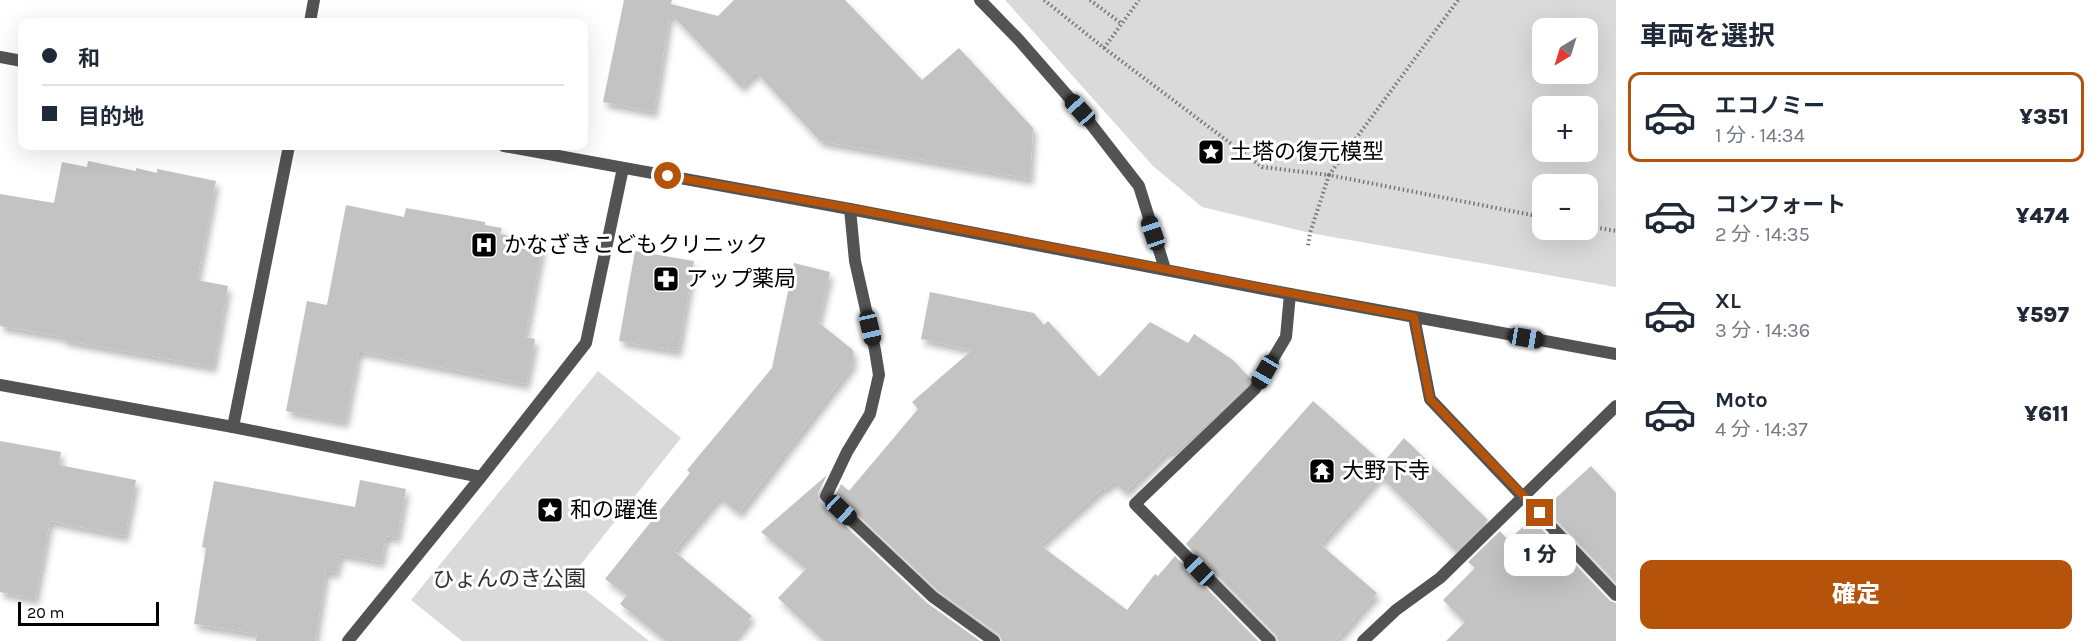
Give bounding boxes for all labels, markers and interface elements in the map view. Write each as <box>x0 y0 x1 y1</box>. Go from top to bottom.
north arrow <box>1532 18 1598 84</box>
map controls <box>1532 18 1598 240</box>
text: 車両を選択 <box>1640 20 1775 52</box>
text: 和 <box>78 46 100 72</box>
icon: car <box>1643 90 1697 144</box>
car <box>1061 91 1099 129</box>
text: エコノミー <box>1715 93 1825 119</box>
button: + <box>1532 96 1598 162</box>
text: 目的地 <box>78 104 144 130</box>
text: ¥351 <box>2019 104 2069 130</box>
text: 1 分 · 14:34 <box>1715 124 1805 147</box>
place icon: 土塔の復元模型 <box>1196 137 1226 167</box>
place label: 土塔の復元模型 <box>1230 139 1384 165</box>
route start <box>654 162 681 189</box>
button: − <box>1532 174 1598 240</box>
icon: car <box>1643 189 1697 243</box>
text: コンフォート <box>1715 192 1846 218</box>
text: ¥474 <box>2016 203 2069 229</box>
car <box>1139 213 1167 253</box>
text: 2 分 · 14:35 <box>1715 223 1810 246</box>
hospital icon: かなざきこどもクリニック <box>469 230 499 260</box>
place label: かなざきこどもクリニック <box>504 232 768 258</box>
pharmacy icon: アップ薬局 <box>651 264 681 294</box>
place label: アップ薬局 <box>686 266 796 292</box>
icon: car <box>1643 288 1697 342</box>
text: XL <box>1715 288 1741 314</box>
text: ¥597 <box>2016 302 2069 328</box>
car <box>857 308 883 348</box>
text: 3 分 · 14:36 <box>1715 319 1810 342</box>
car <box>1507 326 1545 350</box>
car <box>1248 352 1282 392</box>
icon: car <box>1643 387 1697 441</box>
text: Moto <box>1715 387 1768 413</box>
text: ¥611 <box>2024 401 2069 427</box>
text: 4 分 · 14:37 <box>1715 418 1808 441</box>
temple icon: 大野下寺 <box>1307 456 1337 486</box>
place label: 大野下寺 <box>1342 458 1430 484</box>
car <box>822 491 860 529</box>
place icon: 和の躍進 <box>535 495 565 525</box>
place label: 和の躍進 <box>570 497 658 523</box>
route end <box>1526 499 1553 526</box>
callout: 1 分 <box>1504 534 1576 576</box>
text: 1 分 <box>1523 543 1557 566</box>
car <box>1180 551 1218 589</box>
button: 確定 <box>1640 560 2072 629</box>
park label: ひょんのき公園 <box>432 566 586 592</box>
scale bar <box>18 599 159 626</box>
text: 20 m <box>27 603 65 622</box>

